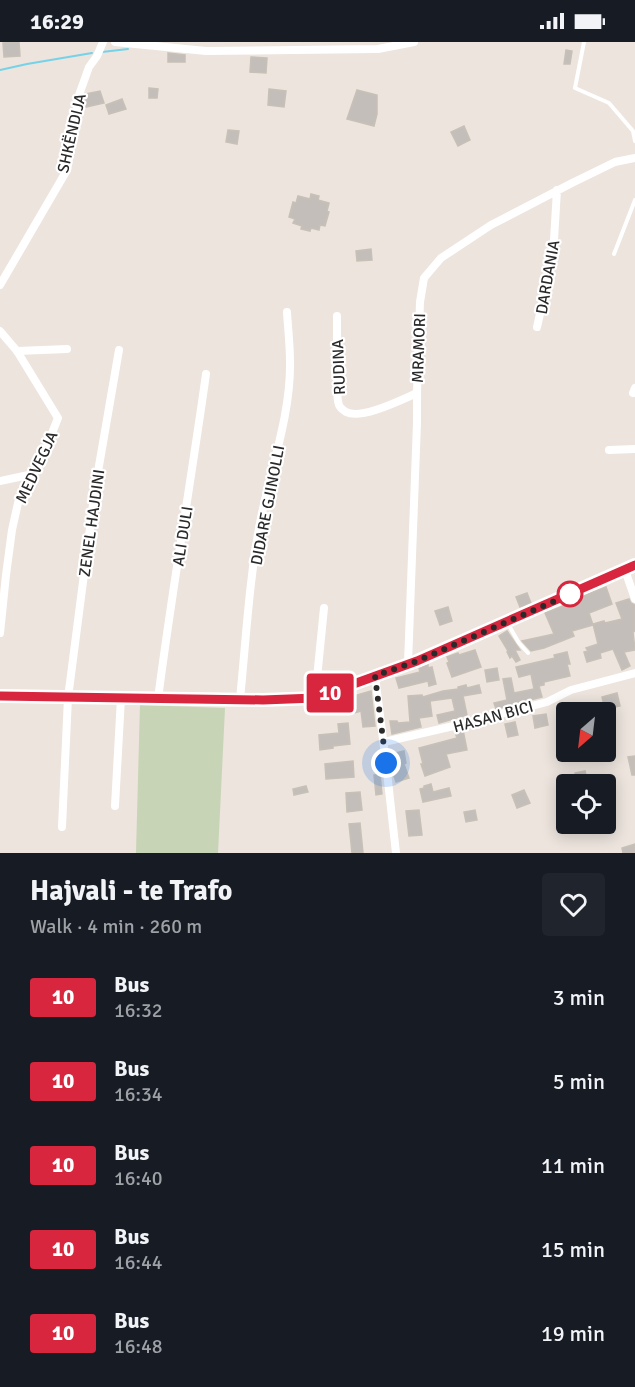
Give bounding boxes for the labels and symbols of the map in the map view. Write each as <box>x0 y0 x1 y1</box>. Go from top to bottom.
street label: SHKËNDIJA <box>53 91 91 175</box>
street label: DARDANIA <box>532 238 564 316</box>
street label: MRAMORI <box>408 313 430 383</box>
street label: RUDINA <box>328 339 350 395</box>
street label: MEDVEGJA <box>12 428 62 507</box>
street label: DIDARE GJINOLLI <box>247 443 289 567</box>
street label: ZENEL HAJDINI <box>75 468 109 578</box>
street label: ALI DULI <box>168 505 198 567</box>
unlabelled marker <box>557 581 583 607</box>
line badge: 10 <box>303 674 357 712</box>
street label: HASAN BICI <box>451 697 536 737</box>
north arrow <box>556 702 616 762</box>
your location <box>371 748 401 778</box>

